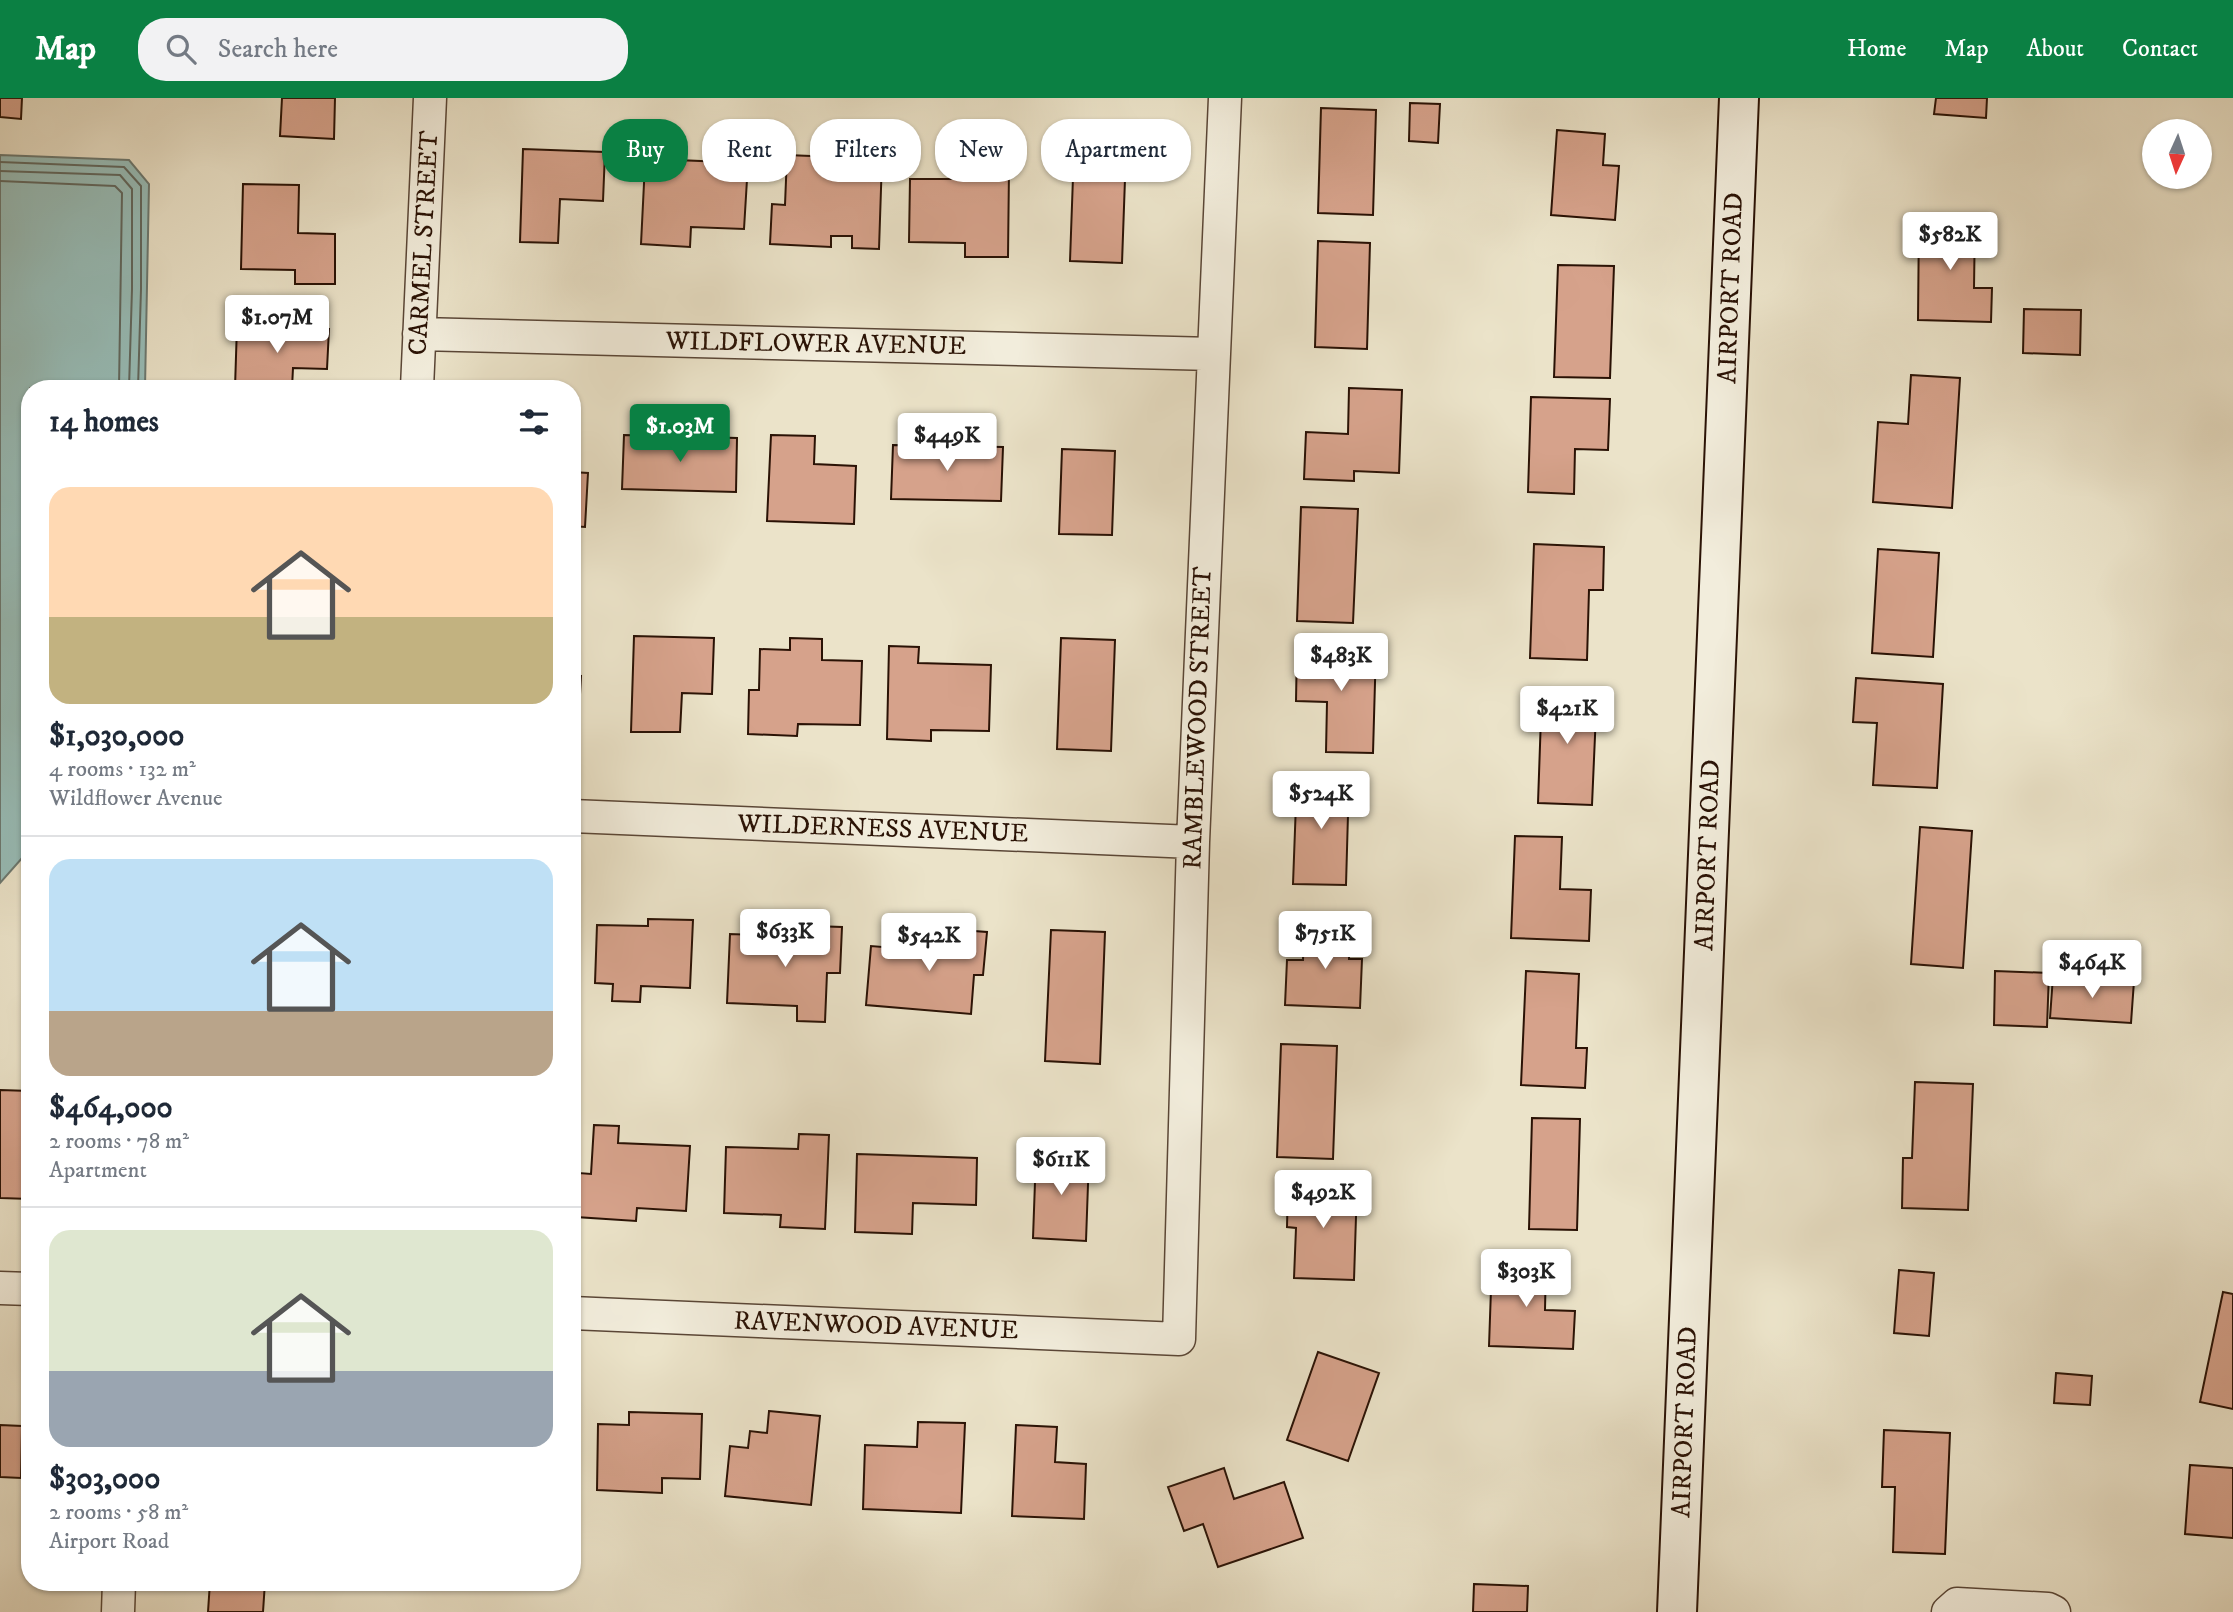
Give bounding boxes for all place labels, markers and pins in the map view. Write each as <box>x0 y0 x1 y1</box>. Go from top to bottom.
pin: $582K <box>1901 212 1999 272</box>
pin: $1.07M <box>220 296 334 355</box>
pin: $1.03M <box>623 404 737 464</box>
pin: $449K <box>898 414 996 473</box>
pin: $483K <box>1292 634 1390 693</box>
pin: $421K <box>1518 686 1616 746</box>
pin: $524K <box>1272 772 1370 831</box>
pin: $633K <box>736 910 834 969</box>
pin: $751K <box>1276 912 1374 971</box>
pin: $542K <box>880 914 978 973</box>
pin: $464K <box>2043 940 2141 1000</box>
pin: $611K <box>1012 1138 1110 1197</box>
pin: $492K <box>1274 1170 1372 1230</box>
pin: $303K <box>1477 1250 1575 1309</box>

